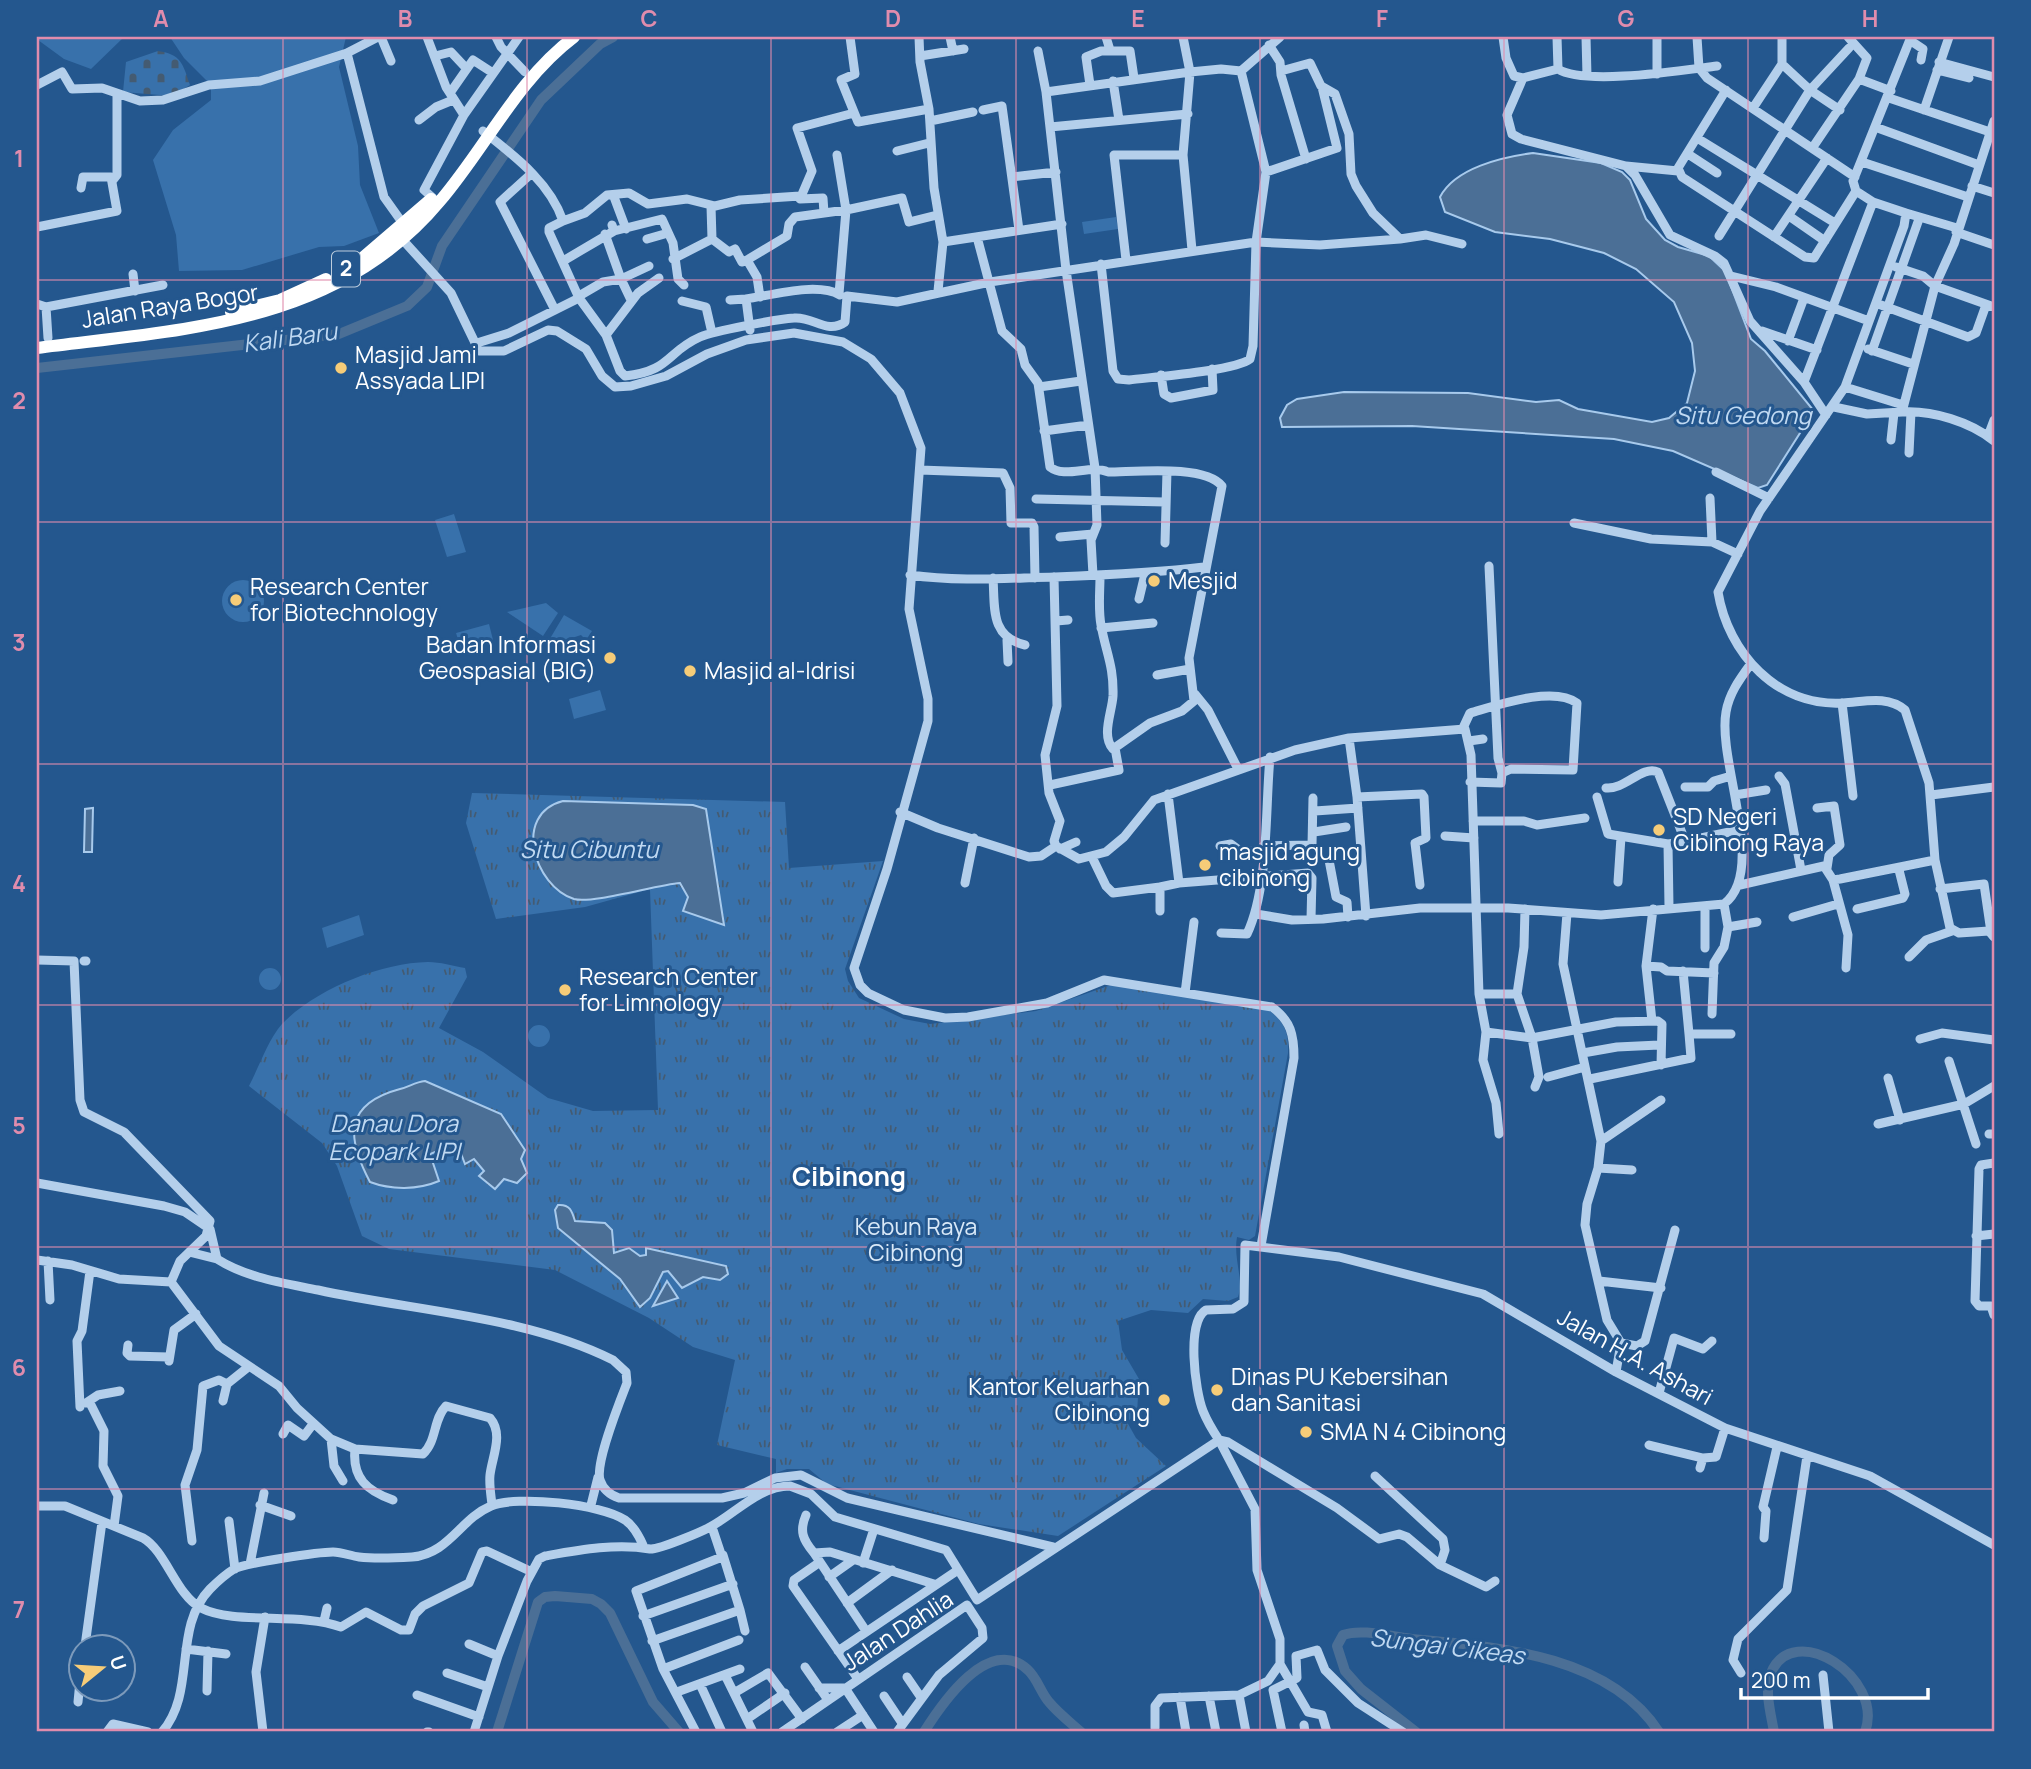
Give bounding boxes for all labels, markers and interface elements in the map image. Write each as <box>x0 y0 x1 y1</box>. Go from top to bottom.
text: A <box>153 2 169 34</box>
text: B <box>398 2 412 34</box>
text: C <box>641 2 658 34</box>
text: D <box>885 2 901 34</box>
text: E <box>1131 2 1145 34</box>
text: F <box>1376 2 1388 34</box>
text: G <box>1618 2 1635 34</box>
text: H <box>1862 2 1878 34</box>
text: 1 <box>14 142 24 174</box>
road number: 2 <box>332 252 360 286</box>
street label: Jalan Raya Bogor <box>79 275 261 335</box>
water label: Kali Baru <box>241 313 341 359</box>
place label: Masjid Jami Assyada LIPI <box>355 338 485 396</box>
marker: Masjid Jami Assyada LIPI <box>333 360 349 376</box>
text: 2 <box>12 384 26 416</box>
water label: Situ Gedong <box>1675 398 1813 431</box>
place label: Mesjid <box>1168 564 1238 596</box>
place label: Research Center for Biotechnology <box>250 570 438 628</box>
marker: Mesjid <box>1146 573 1162 589</box>
marker: Research Center for Biotechnology <box>228 592 244 608</box>
text: 3 <box>12 626 26 658</box>
place label: Badan Informasi Geospasial (BIG) <box>419 628 596 686</box>
marker: Badan Informasi Geospasial (BIG) <box>602 650 618 666</box>
place label: Masjid al-Idrisi <box>704 654 855 686</box>
marker: Masjid al-Idrisi <box>682 663 698 679</box>
place label: SD Negeri Cibinong Raya <box>1673 800 1824 858</box>
marker: SD Negeri Cibinong Raya <box>1651 822 1667 838</box>
water label: Situ Cibuntu <box>520 832 660 865</box>
place label: masjid agung cibinong <box>1219 835 1360 893</box>
marker: masjid agung cibinong <box>1197 857 1213 873</box>
text: 4 <box>12 867 26 899</box>
place label: Research Center for Limnology <box>579 960 758 1018</box>
marker: Research Center for Limnology <box>557 982 573 998</box>
water label: Danau Dora Ecopark LIPI <box>328 1106 463 1167</box>
text: 5 <box>12 1109 26 1141</box>
district label: Cibinong <box>792 1158 906 1194</box>
park label: Kebun Raya Cibinong <box>855 1210 977 1268</box>
street label: Jalan H.A. Ashari <box>1552 1300 1719 1412</box>
text: 6 <box>12 1351 26 1383</box>
place label: Dinas PU Kebersihan dan Sanitasi <box>1231 1360 1448 1418</box>
place label: Kantor Keluarhan Cibinong <box>968 1370 1150 1428</box>
marker: Dinas PU Kebersihan dan Sanitasi <box>1209 1382 1225 1398</box>
marker: Kantor Keluarhan Cibinong <box>1156 1392 1172 1408</box>
place label: SMA N 4 Cibinong <box>1320 1415 1506 1447</box>
marker: SMA N 4 Cibinong <box>1298 1424 1314 1440</box>
street label: Jalan Dahlia <box>836 1583 959 1678</box>
text: 7 <box>13 1593 25 1625</box>
water label: Sungai Cikeas <box>1368 1620 1529 1672</box>
north arrow <box>66 1632 136 1702</box>
text: U <box>104 1652 133 1673</box>
scale bar <box>1741 1657 1928 1701</box>
text: 200 m <box>1751 1666 1811 1694</box>

